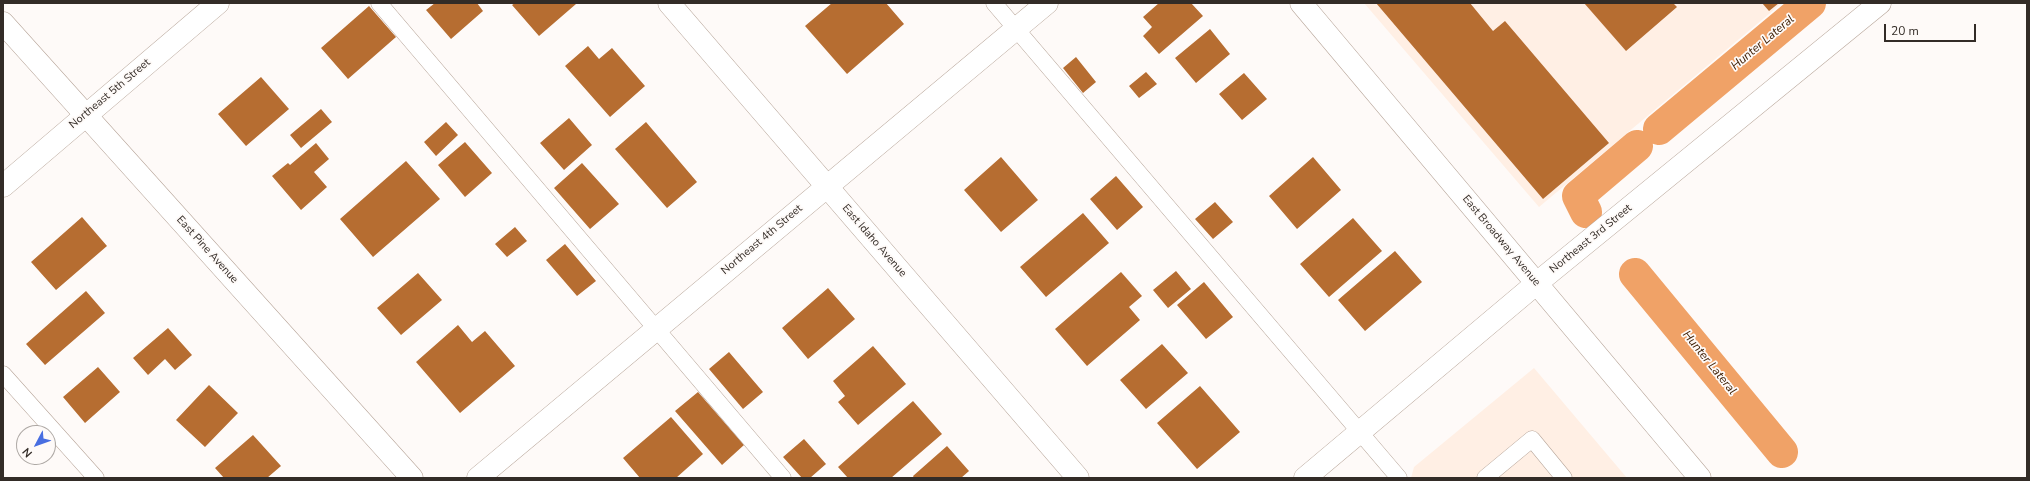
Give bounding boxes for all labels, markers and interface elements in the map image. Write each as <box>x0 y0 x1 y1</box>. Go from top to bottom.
water label: Hunter Lateral <box>1728 12 1798 74</box>
scale bar <box>1886 16 1978 42</box>
text: 20 m <box>1891 23 1919 39</box>
street label: Northeast 5th Street <box>67 56 153 132</box>
street label: East Broadway Avenue <box>1459 193 1543 289</box>
street label: Northeast 4th Street <box>719 202 805 278</box>
street label: East Idaho Avenue <box>839 202 909 280</box>
street label: Northeast 3rd Street <box>1547 202 1635 276</box>
street label: East Pine Avenue <box>173 214 241 286</box>
water label: Hunter Lateral <box>1679 328 1739 398</box>
north arrow <box>16 425 56 465</box>
text: N <box>19 445 36 461</box>

